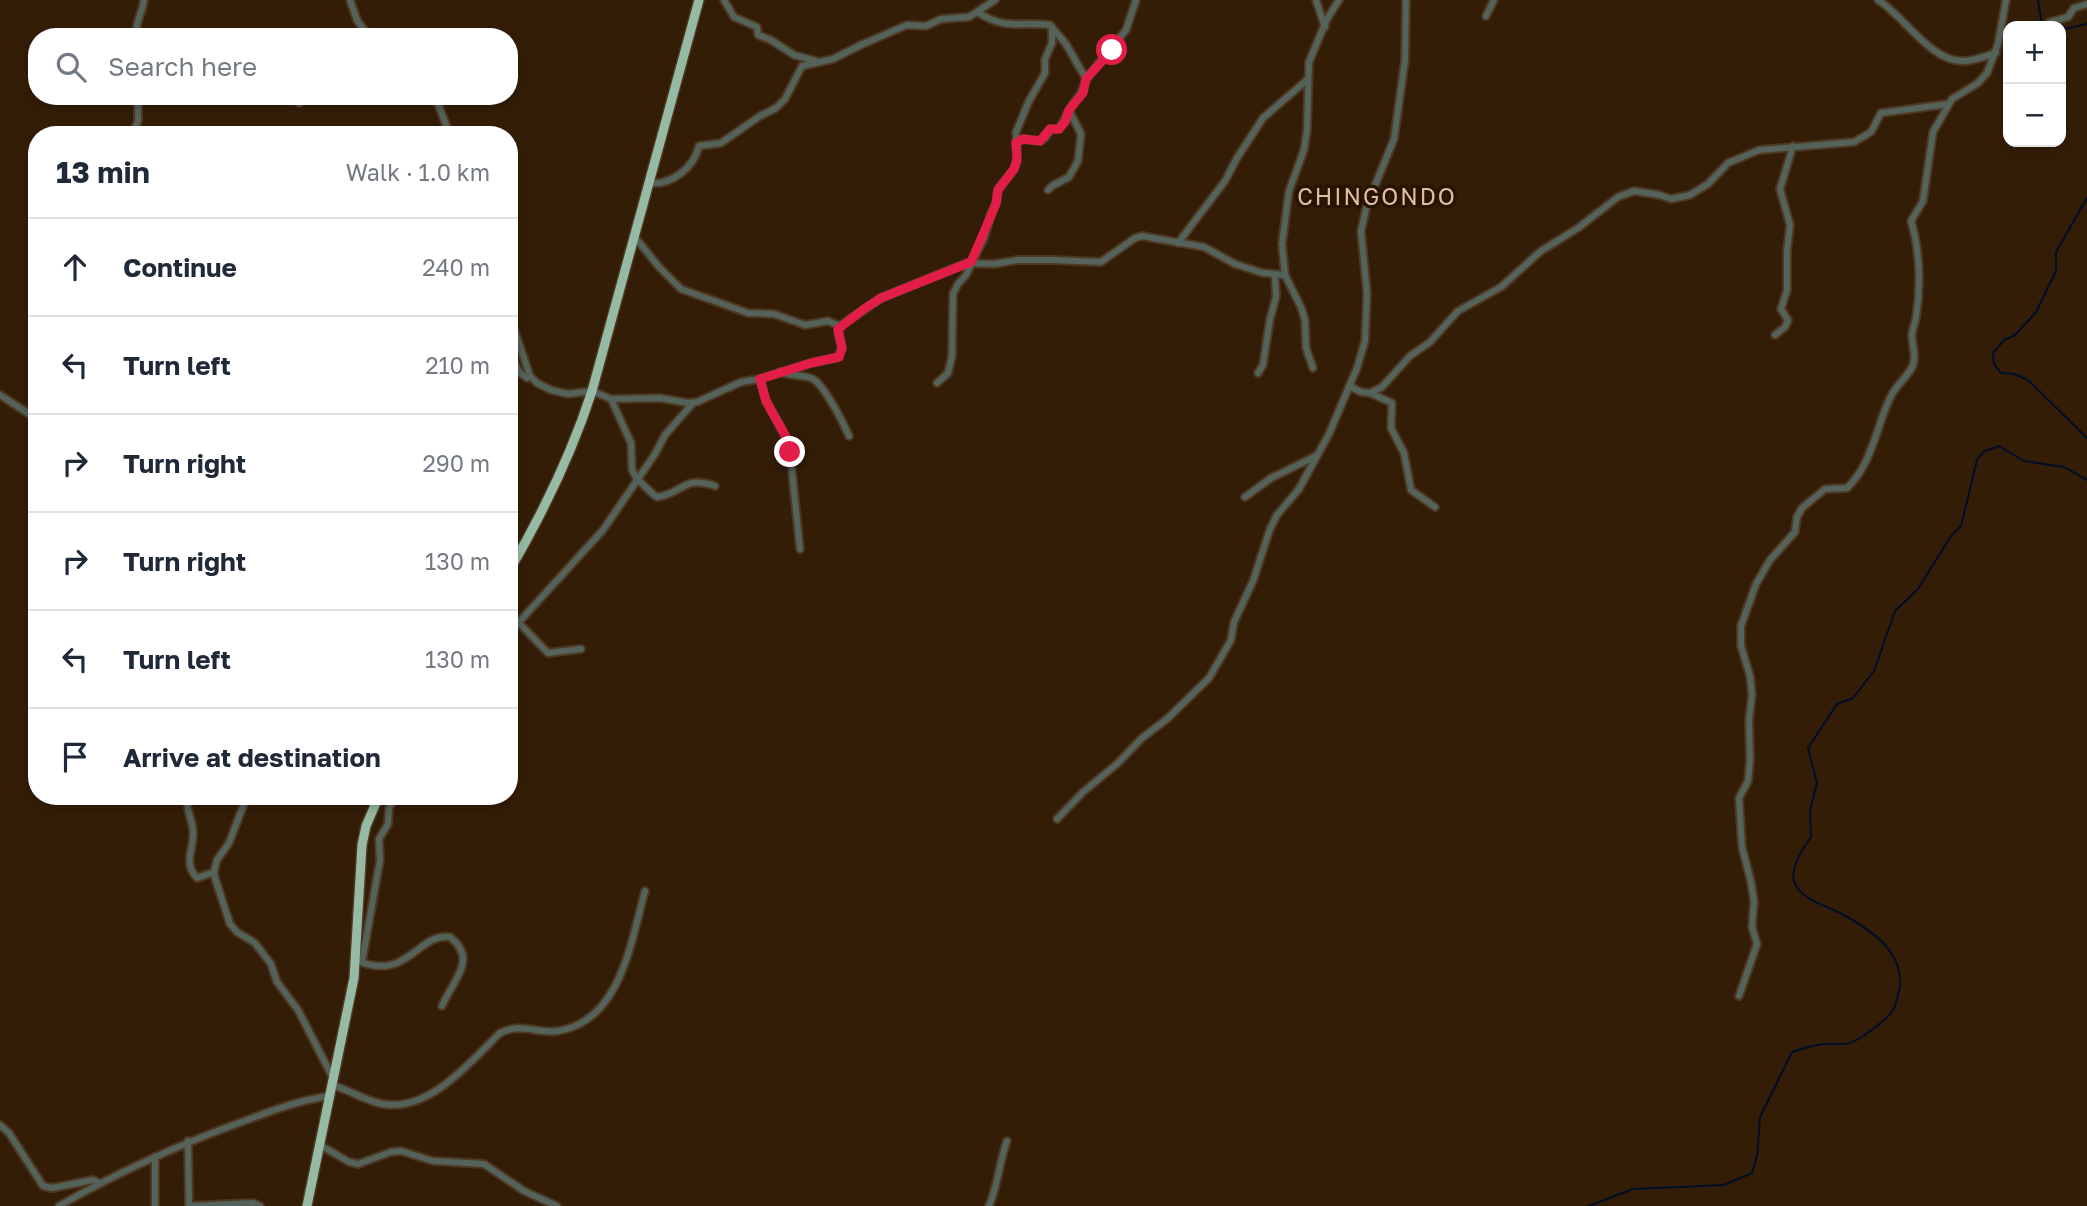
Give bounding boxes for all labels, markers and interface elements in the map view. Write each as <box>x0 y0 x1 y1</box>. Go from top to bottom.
map controls <box>2003 21 2066 147</box>
button: + <box>2003 21 2066 84</box>
search box <box>28 28 518 105</box>
route start <box>1096 34 1127 65</box>
icon: search <box>52 48 90 86</box>
text: Search here <box>108 51 257 82</box>
button: − <box>2003 84 2066 147</box>
text: 13 min <box>56 154 150 190</box>
text: Walk · 1.0 km <box>346 158 490 186</box>
district label: CHINGONDO <box>1297 182 1457 210</box>
icon: ahead <box>56 248 94 286</box>
text: Continue <box>123 252 237 283</box>
text: 240 m <box>422 253 490 281</box>
icon: left <box>56 346 94 384</box>
text: Turn left <box>123 350 231 381</box>
text: 210 m <box>425 351 490 379</box>
route end <box>774 436 805 467</box>
icon: right <box>56 444 94 482</box>
text: Turn right <box>123 448 246 479</box>
text: 290 m <box>422 449 490 477</box>
icon: right <box>56 542 94 580</box>
text: Turn right <box>123 546 246 577</box>
text: 130 m <box>425 547 490 575</box>
icon: left <box>56 640 94 678</box>
text: Turn left <box>123 644 231 675</box>
text: 130 m <box>425 645 490 673</box>
icon: arrive <box>56 738 94 776</box>
text: Arrive at destination <box>123 742 381 773</box>

